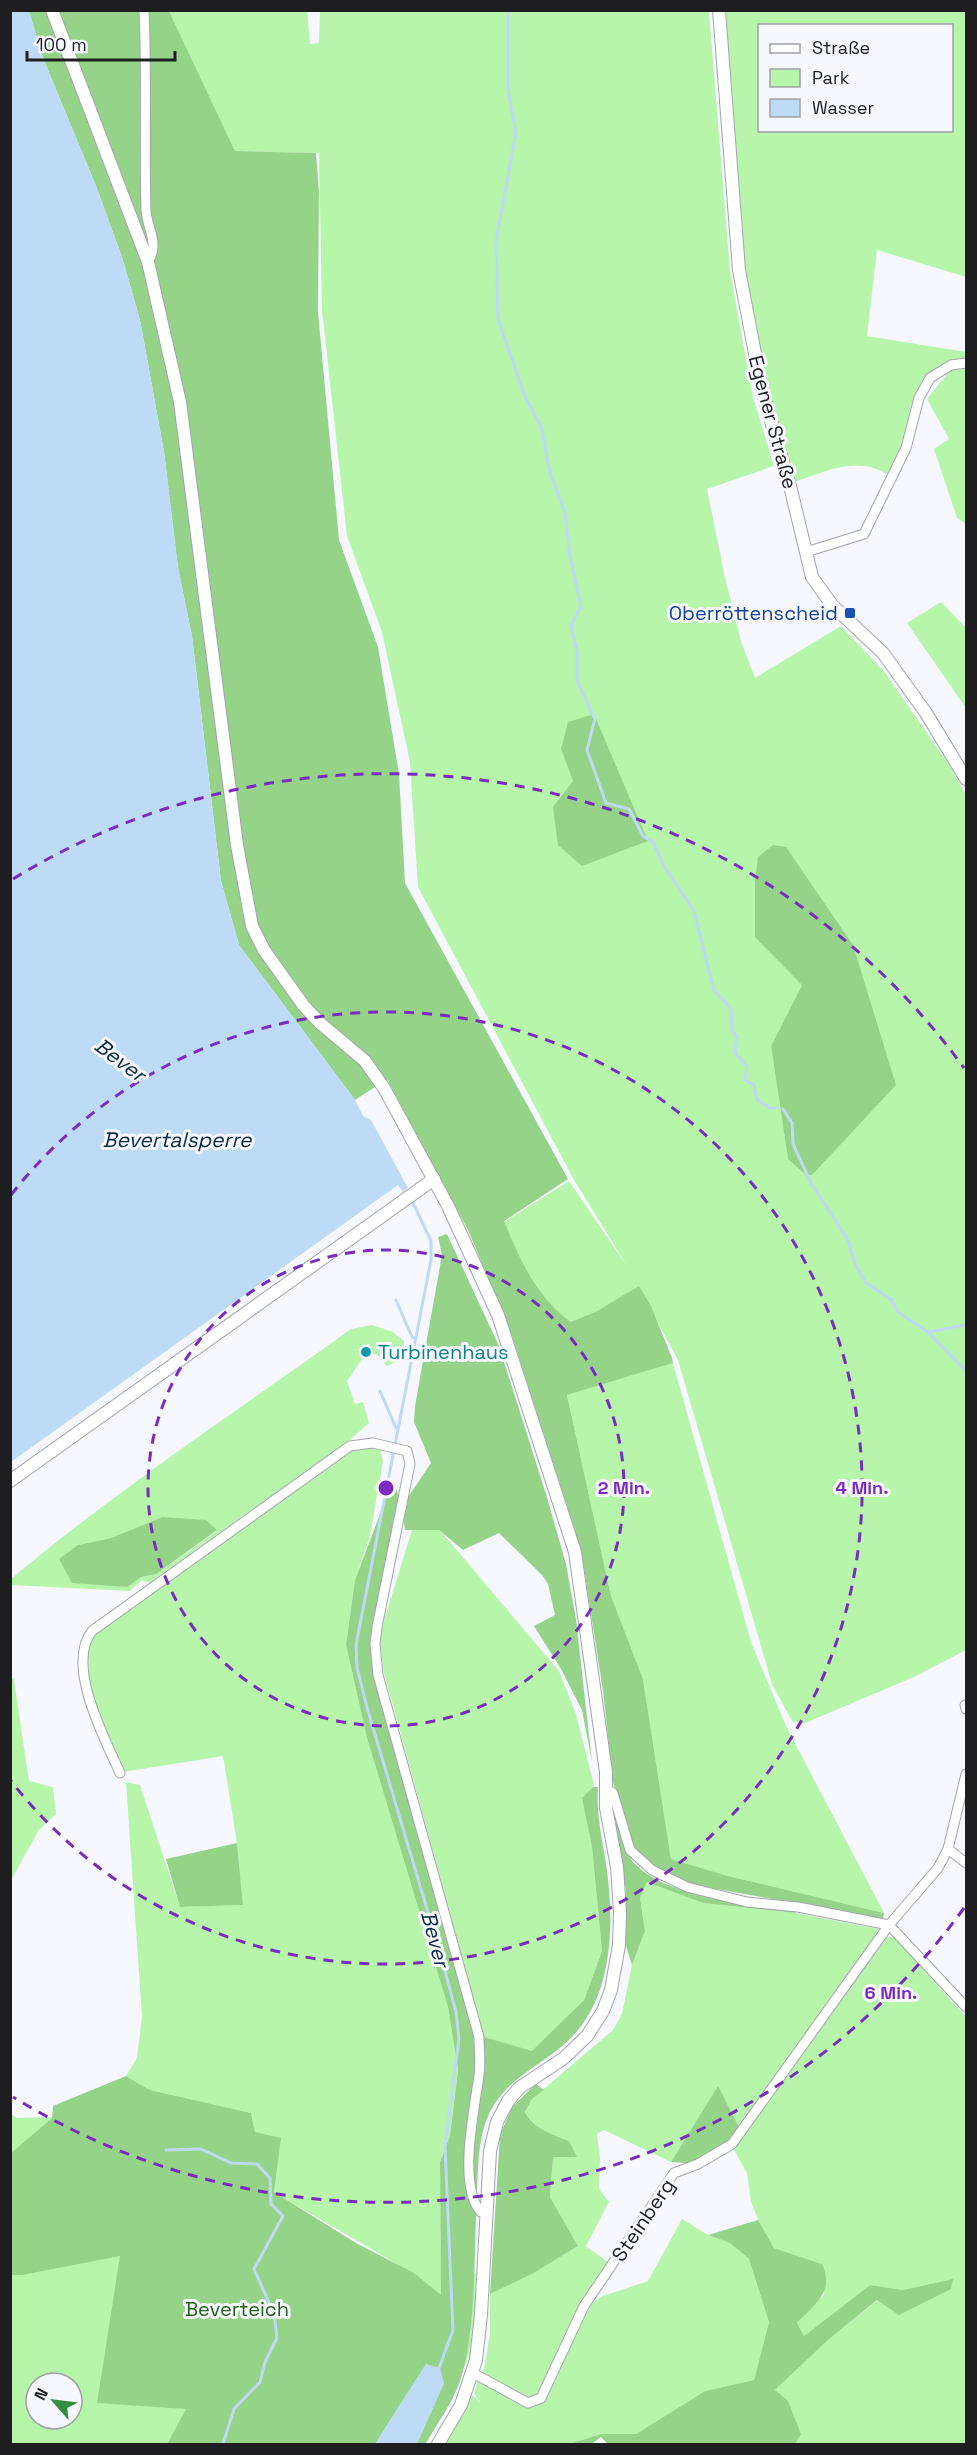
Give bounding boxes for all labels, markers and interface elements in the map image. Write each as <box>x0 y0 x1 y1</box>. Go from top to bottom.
scale bar <box>27 24 176 62</box>
legend <box>758 24 953 132</box>
text: 100 m <box>36 33 87 56</box>
text: Straße <box>812 36 870 59</box>
text: Park <box>812 66 850 89</box>
text: Wasser <box>812 96 874 119</box>
street label: Egener Straße <box>743 352 803 492</box>
place label: Oberröttenscheid <box>669 600 838 626</box>
marker: Oberröttenscheid <box>843 606 857 620</box>
water label: Bever <box>89 1032 153 1089</box>
water label: Bevertalsperre <box>103 1126 253 1153</box>
place label: Turbinenhaus <box>378 1339 508 1365</box>
marker: Turbinenhaus <box>359 1345 373 1359</box>
text: 2 Min. <box>598 1476 650 1499</box>
text: 4 Min. <box>835 1476 889 1499</box>
centre of rings <box>376 1478 396 1498</box>
water label: Bever <box>415 1908 456 1972</box>
text: 6 Min. <box>865 1981 917 2004</box>
street label: Steinberg <box>606 2173 680 2267</box>
park label: Beverteich <box>185 2296 289 2322</box>
north arrow <box>24 2371 84 2431</box>
text: N <box>29 2385 53 2404</box>

